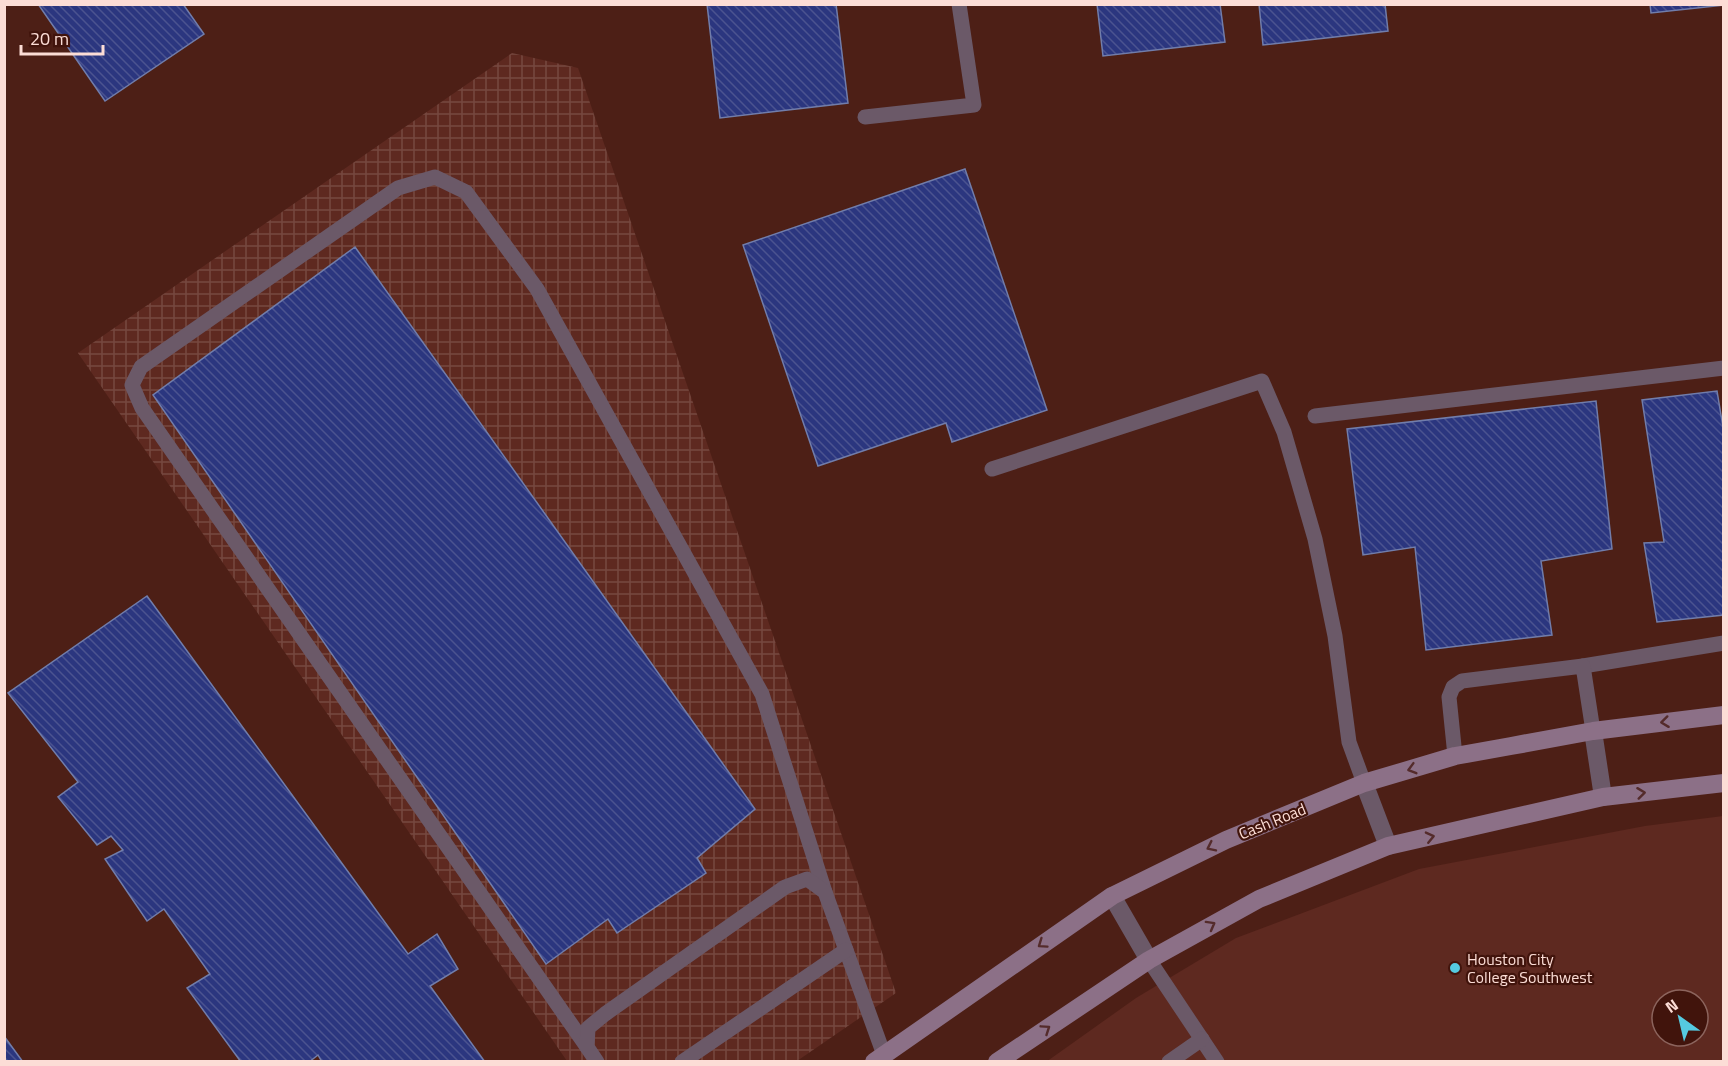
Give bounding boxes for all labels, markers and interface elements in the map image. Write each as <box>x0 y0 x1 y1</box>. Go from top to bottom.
scale bar <box>21 18 104 56</box>
text: 20 m <box>30 25 69 52</box>
one-way arrow <box>1661 715 1670 728</box>
one-way arrow <box>1407 762 1418 774</box>
one-way arrow <box>1636 787 1646 799</box>
street label: Cash Road <box>1235 797 1309 845</box>
one-way arrow <box>1424 831 1434 844</box>
one-way arrow <box>1207 840 1217 851</box>
one-way arrow <box>1205 921 1215 932</box>
one-way arrow <box>1038 937 1049 948</box>
place label: Houston City College Southwest <box>1467 947 1593 989</box>
marker: Houston City College Southwest <box>1448 961 1462 975</box>
north arrow <box>1650 988 1710 1048</box>
text: N <box>1660 993 1683 1019</box>
one-way arrow <box>1039 1025 1050 1036</box>

